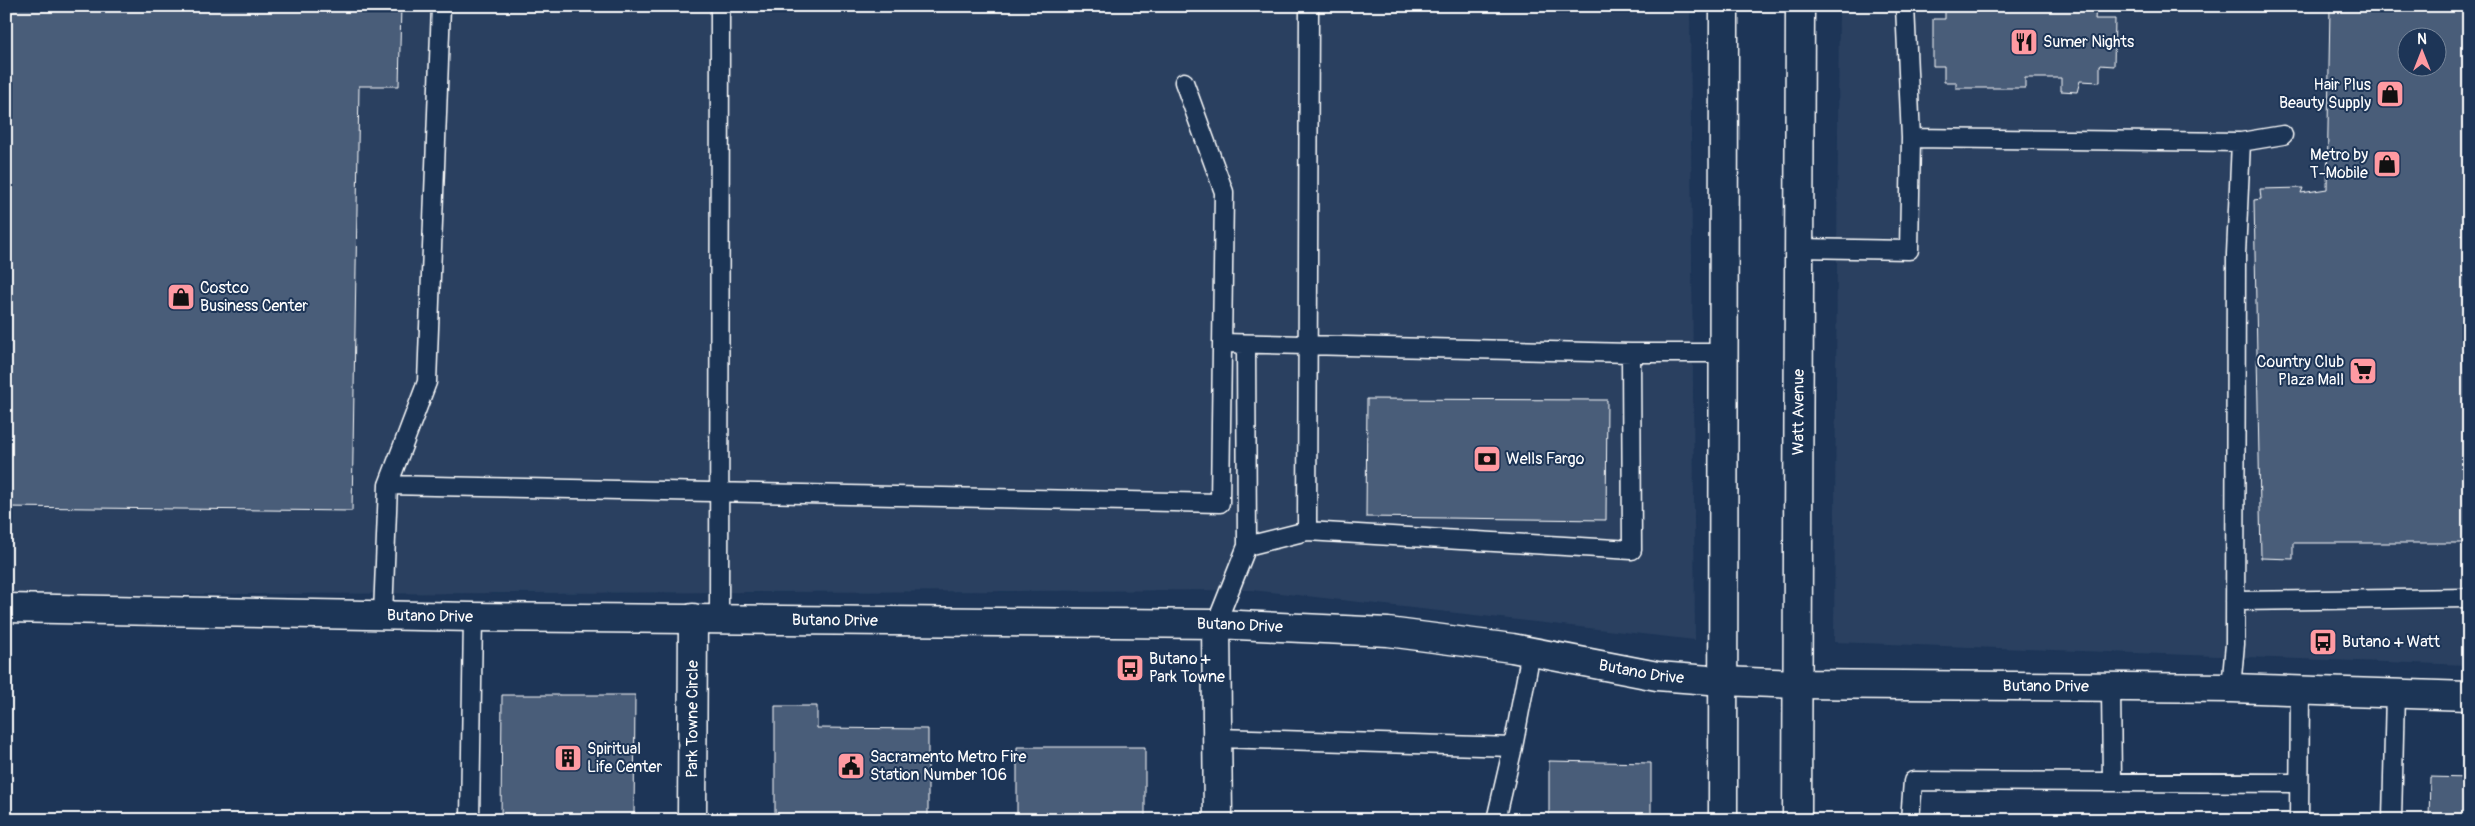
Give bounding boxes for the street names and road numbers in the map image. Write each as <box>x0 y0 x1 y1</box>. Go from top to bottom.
street label: Watt Avenue <box>1788 369 1809 455</box>
street label: Butano Drive <box>387 605 473 627</box>
street label: Butano Drive <box>792 610 878 631</box>
street label: Butano Drive <box>1197 614 1283 637</box>
street label: Butano Drive <box>1597 655 1685 688</box>
street label: Park Towne Circle <box>682 660 703 778</box>
street label: Butano Drive <box>2003 676 2089 697</box>

